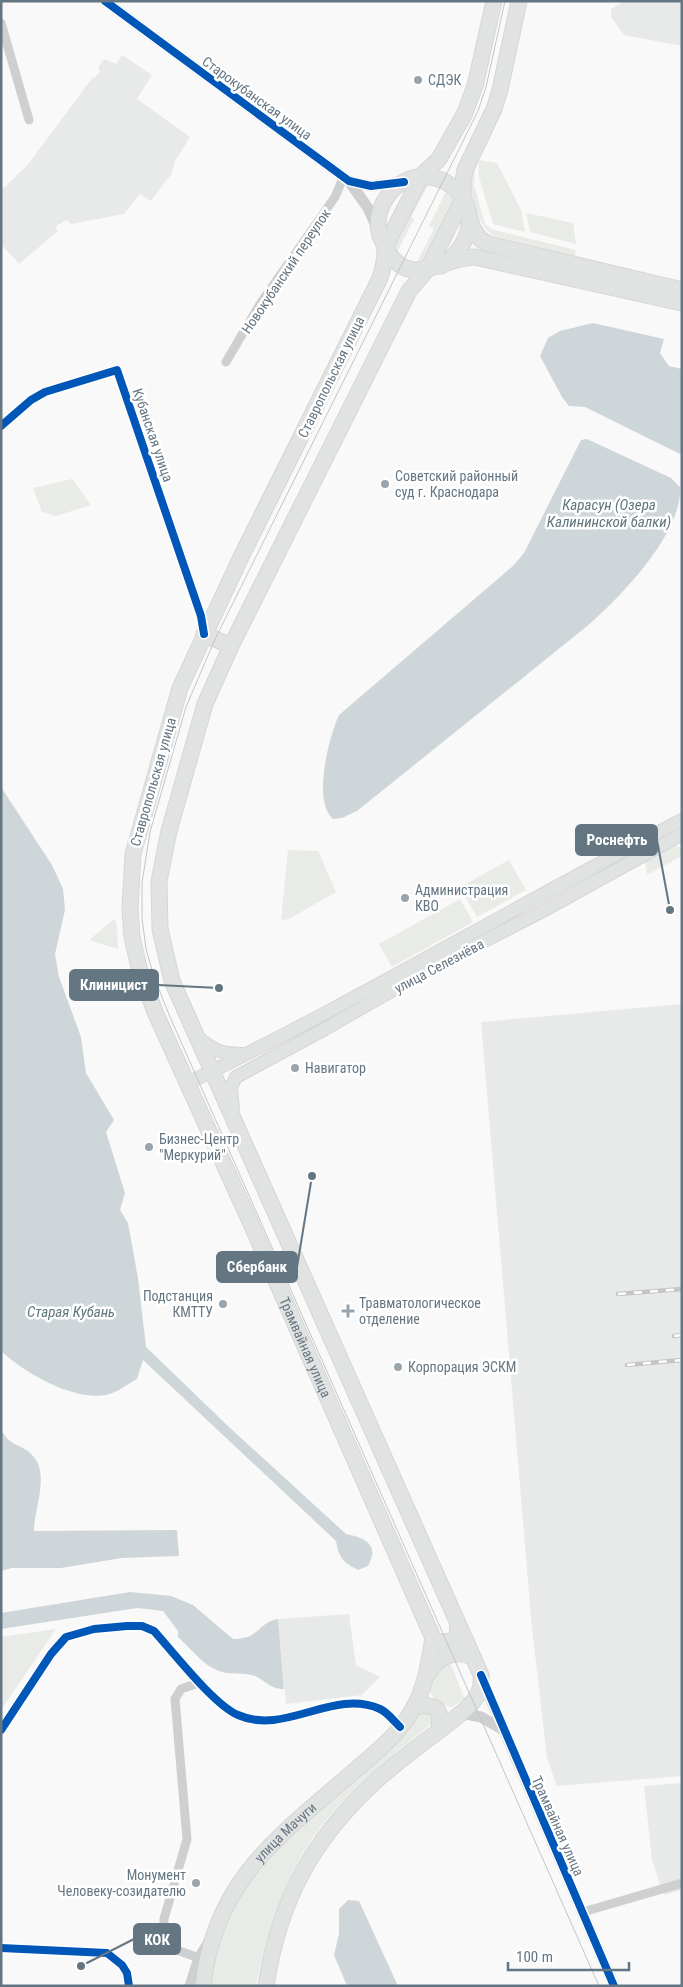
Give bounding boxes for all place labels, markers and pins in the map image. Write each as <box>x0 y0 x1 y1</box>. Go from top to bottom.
place label: СДЭК <box>428 72 461 88</box>
marker: СДЭК <box>412 74 424 86</box>
place label: Советский районный суд г. Краснодара <box>395 468 518 500</box>
marker: Советский районный суд г. Краснодара <box>379 478 391 490</box>
callout: Роснефть <box>576 825 657 855</box>
place label: Администрация КВО <box>415 882 508 914</box>
marker: Администрация КВО <box>399 892 411 904</box>
callout: Клиницист <box>70 970 158 1000</box>
place label: Навигатор <box>305 1060 366 1076</box>
marker: Навигатор <box>289 1062 301 1074</box>
place label: Бизнес-Центр "Меркурий" <box>159 1131 239 1163</box>
marker: Бизнес-Центр "Меркурий" <box>143 1141 155 1153</box>
callout: Сбербанк <box>217 1252 297 1282</box>
place label: Подстанция КМТТУ <box>143 1288 213 1320</box>
place label: Травматологическое отделение <box>359 1295 481 1327</box>
marker: Подстанция КМТТУ <box>217 1298 229 1310</box>
marker: Травматологическое отделение <box>341 1304 355 1318</box>
place label: Корпорация ЭСКМ <box>408 1359 516 1375</box>
marker: Корпорация ЭСКМ <box>392 1361 404 1373</box>
place label: Монумент Человеку-созидателю <box>57 1867 186 1899</box>
marker: Монумент Человеку-созидателю <box>190 1877 202 1889</box>
callout: КОК <box>134 1924 180 1954</box>

